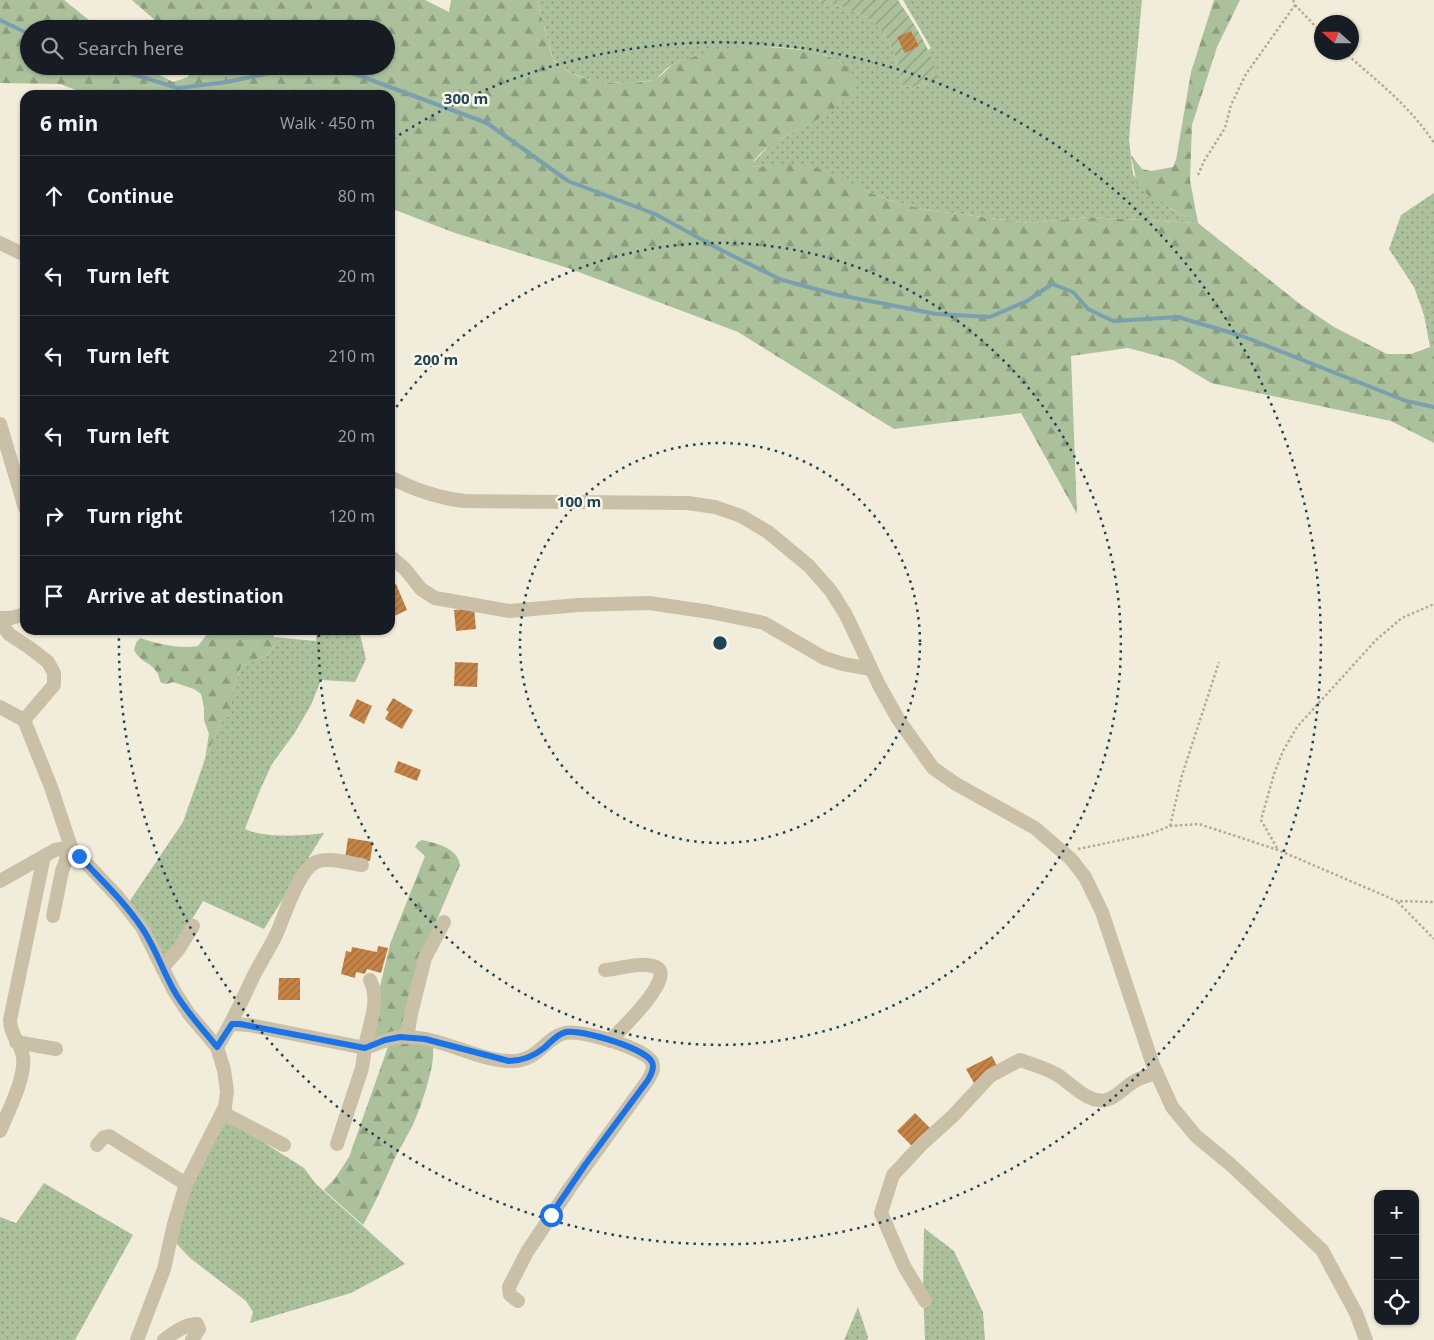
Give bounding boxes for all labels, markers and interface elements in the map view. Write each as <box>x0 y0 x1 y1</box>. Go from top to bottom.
north arrow <box>1314 15 1359 60</box>
search box <box>20 20 395 75</box>
icon: search <box>38 34 66 62</box>
text: Search here <box>78 35 184 61</box>
text: 300 m <box>444 88 488 108</box>
text: 6 min <box>40 109 98 137</box>
text: Walk · 450 m <box>280 112 375 134</box>
icon: ahead <box>40 182 68 210</box>
text: Continue <box>87 183 174 209</box>
text: 80 m <box>338 185 375 207</box>
icon: left <box>40 262 68 290</box>
text: Turn left <box>87 263 169 289</box>
text: 20 m <box>338 265 375 287</box>
icon: left <box>40 342 68 370</box>
text: Turn left <box>87 343 169 369</box>
text: 210 m <box>329 345 375 367</box>
text: 200 m <box>414 349 458 369</box>
icon: left <box>40 422 68 450</box>
text: Turn left <box>87 423 169 449</box>
text: 20 m <box>338 425 375 447</box>
text: 100 m <box>557 491 601 511</box>
icon: right <box>40 502 68 530</box>
text: Turn right <box>87 503 182 529</box>
text: 120 m <box>329 505 375 527</box>
icon: arrive <box>40 582 68 610</box>
text: Arrive at destination <box>87 583 284 609</box>
centre of rings <box>711 634 729 652</box>
route end <box>68 845 91 868</box>
map controls <box>1374 1190 1419 1325</box>
button: + <box>1374 1190 1419 1235</box>
route start <box>540 1204 563 1227</box>
button: − <box>1374 1235 1419 1280</box>
button: locate <box>1374 1280 1419 1325</box>

